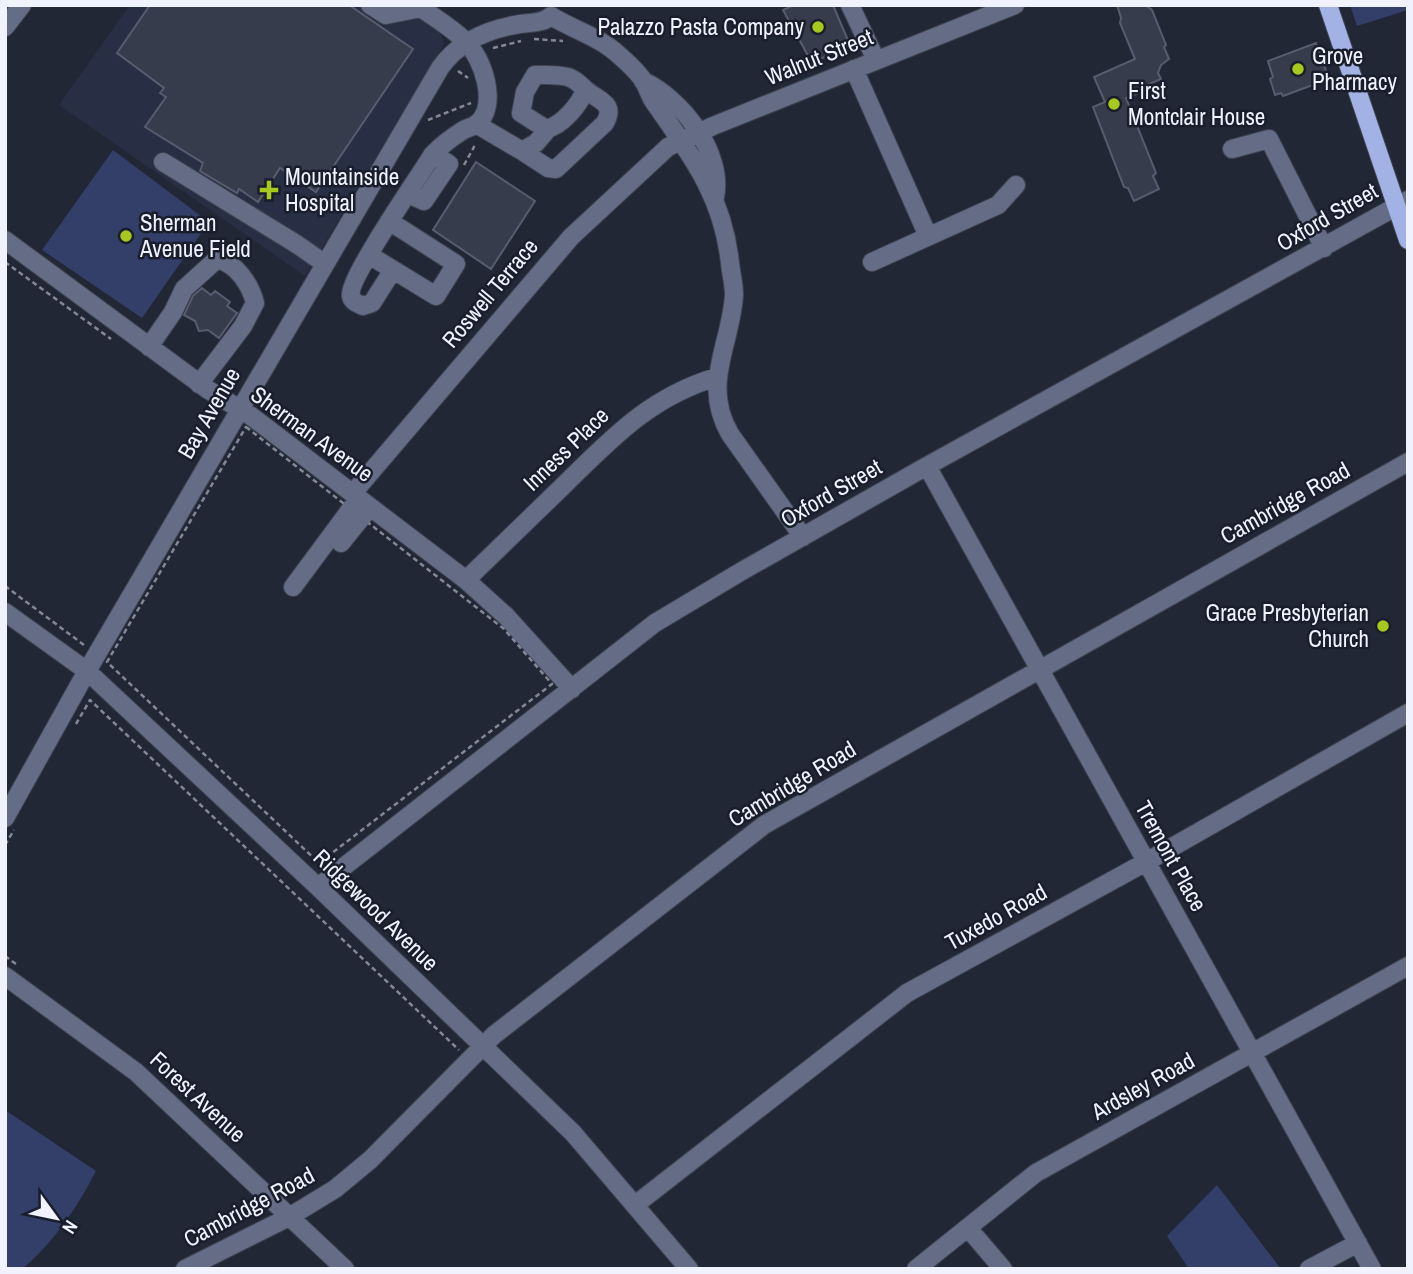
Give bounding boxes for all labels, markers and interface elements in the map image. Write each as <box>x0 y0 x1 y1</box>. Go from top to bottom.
place label: Palazzo Pasta Company <box>597 11 805 42</box>
marker: Palazzo Pasta Company <box>810 19 826 35</box>
street label: Walnut Street <box>760 21 877 92</box>
place label: Grove Pharmacy <box>1312 40 1397 97</box>
marker: Grove Pharmacy <box>1290 61 1306 77</box>
place label: First Montclair House <box>1128 75 1265 132</box>
marker: First Montclair House <box>1106 96 1122 112</box>
place label: Mountainside Hospital <box>285 161 399 218</box>
street label: Oxford Street <box>1270 175 1383 258</box>
marker: Mountainside Hospital <box>259 180 279 200</box>
place label: Sherman Avenue Field <box>139 207 251 264</box>
marker: Sherman Avenue Field <box>118 228 134 244</box>
street label: Roswell Terrace <box>435 231 545 354</box>
street label: Bay Avenue <box>170 362 247 464</box>
street label: Sherman Avenue <box>245 379 380 489</box>
street label: Inness Place <box>516 400 615 497</box>
street label: Oxford Street <box>774 451 887 534</box>
street label: Cambridge Road <box>1214 454 1355 551</box>
place label: Grace Presbyterian Church <box>1205 597 1369 654</box>
marker: Grace Presbyterian Church <box>1375 618 1391 634</box>
street label: Cambridge Road <box>722 733 861 834</box>
street label: Tremont Place <box>1128 795 1215 917</box>
street label: Ridgewood Avenue <box>307 842 446 977</box>
street label: Tuxedo Road <box>939 876 1052 957</box>
street label: Forest Avenue <box>144 1044 253 1149</box>
street label: Ardsley Road <box>1085 1045 1200 1127</box>
street label: Cambridge Road <box>178 1159 319 1254</box>
north arrow <box>21 1183 91 1253</box>
text: N <box>56 1215 84 1239</box>

